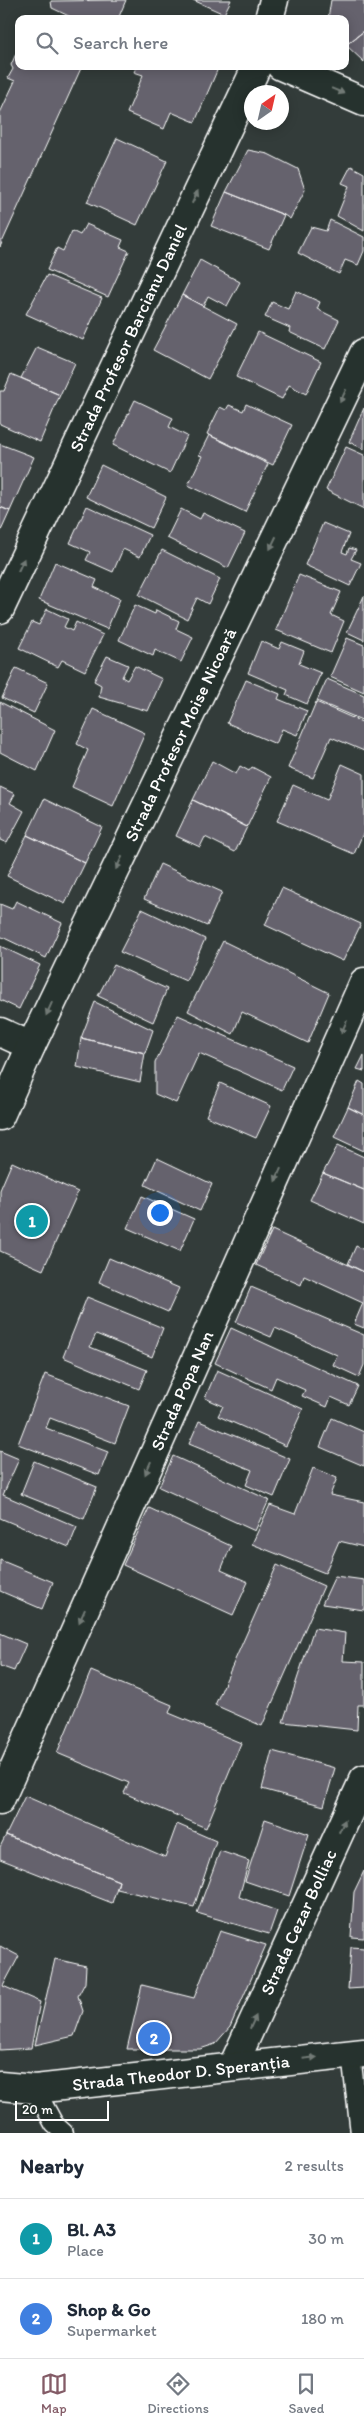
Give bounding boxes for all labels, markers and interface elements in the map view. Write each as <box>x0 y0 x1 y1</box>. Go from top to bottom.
search box <box>15 15 349 70</box>
icon: search <box>33 29 61 57</box>
text: Search here <box>73 31 168 54</box>
north arrow <box>244 85 289 130</box>
one-way arrow <box>331 88 345 96</box>
one-way arrow <box>191 190 199 204</box>
street label: Strada Profesor Barcianu Daniel <box>65 220 192 455</box>
one-way arrow <box>339 389 347 404</box>
one-way arrow <box>268 536 276 550</box>
one-way arrow <box>17 558 25 572</box>
street label: Strada Profesor Moise Nicoară <box>120 624 242 845</box>
one-way arrow <box>115 856 123 870</box>
one-way arrow <box>44 1002 52 1016</box>
one-way arrow <box>340 1020 348 1034</box>
one-way arrow <box>274 1168 282 1182</box>
your location <box>147 1200 173 1226</box>
pin: 1 <box>16 1202 48 1240</box>
street label: Strada Popa Nan <box>146 1327 219 1454</box>
one-way arrow <box>144 1461 152 1475</box>
one-way arrow <box>77 1609 85 1623</box>
one-way arrow <box>339 1819 347 1833</box>
street label: Strada Cezar Bolliac <box>256 1846 341 1999</box>
one-way arrow <box>250 2015 258 2029</box>
pin: 2 <box>138 2019 170 2057</box>
street label: Strada Theodor D. Speranția <box>71 2050 292 2096</box>
one-way arrow <box>302 2054 318 2062</box>
scale bar <box>15 2098 109 2121</box>
text: 20 m <box>22 2101 53 2118</box>
text: Nearby <box>20 2153 84 2178</box>
text: 2 results <box>284 2156 344 2175</box>
text: Bl. A3 <box>67 2218 116 2241</box>
text: 1 <box>32 2229 40 2248</box>
text: 30 m <box>308 2229 344 2248</box>
text: Place <box>67 2241 104 2260</box>
text: Shop & Go <box>67 2298 151 2321</box>
text: 2 <box>32 2309 40 2328</box>
text: 180 m <box>301 2309 344 2328</box>
text: Supermarket <box>67 2321 157 2340</box>
tab: Map <box>40 2370 68 2417</box>
tab: Directions <box>147 2370 209 2417</box>
tab: Saved <box>288 2370 324 2417</box>

